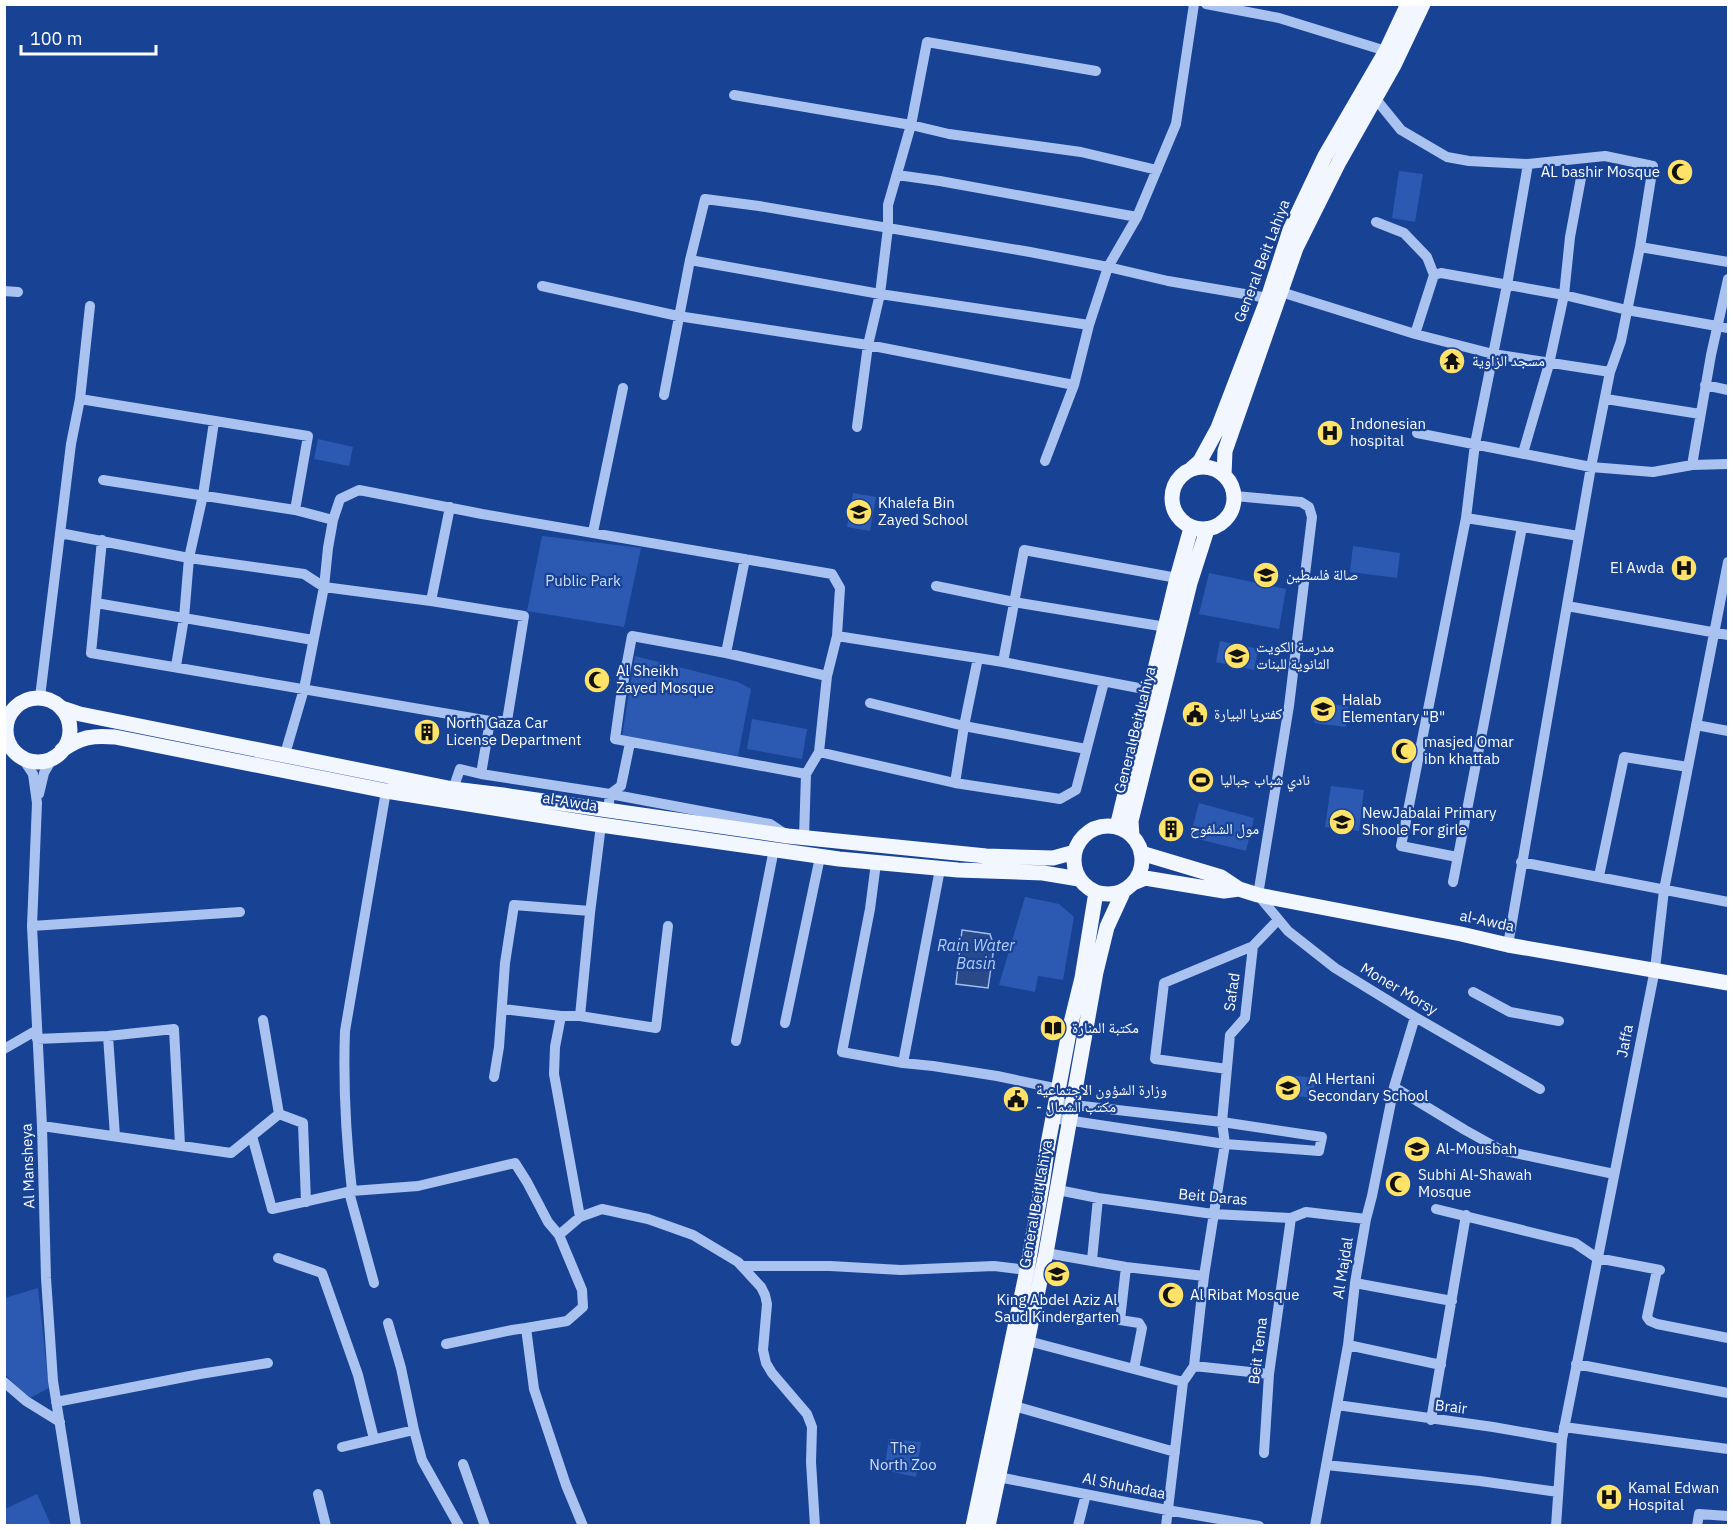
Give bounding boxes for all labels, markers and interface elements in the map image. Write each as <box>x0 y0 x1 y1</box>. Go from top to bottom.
scale bar <box>21 18 156 56</box>
text: 100 m <box>30 27 82 50</box>
mosque icon: AL bashir Mosque <box>1665 157 1695 187</box>
place label: AL bashir Mosque <box>1541 162 1660 181</box>
street label: General Beit Lahiya <box>1229 197 1294 325</box>
temple icon: مسجد الزاوية <box>1437 346 1467 376</box>
place label: مسجد الزاوية <box>1472 351 1545 370</box>
place label: Indonesian hospital <box>1350 414 1426 450</box>
hospital icon: Indonesian hospital <box>1315 418 1345 448</box>
place label: Khalefa Bin Zayed School <box>878 493 968 529</box>
school or university icon: Khalefa Bin Zayed School <box>844 497 874 527</box>
hospital icon: El Awda <box>1669 553 1699 583</box>
place label: El Awda <box>1610 558 1664 577</box>
school or university icon: صالة فلسطين <box>1251 560 1281 590</box>
place label: صالة فلسطين <box>1286 565 1359 585</box>
park label: Public Park <box>545 571 621 590</box>
place label: مدرسة الكويت الثانوية للبنات <box>1256 637 1334 673</box>
school or university icon: مدرسة الكويت الثانوية للبنات <box>1222 641 1252 671</box>
place label: Al Sheikh Zayed Mosque <box>616 661 714 697</box>
street label: General Beit Lahiya <box>1110 664 1159 795</box>
mosque icon: Al Sheikh Zayed Mosque <box>582 665 612 695</box>
place label: Halab Elementary "B" <box>1342 690 1445 726</box>
school or university icon: Halab Elementary "B" <box>1308 694 1338 724</box>
public building icon: كفتريا البيارة <box>1180 699 1210 729</box>
place label: كفتريا البيارة <box>1214 704 1282 723</box>
place label: North Gaza Car License Department <box>446 713 582 749</box>
building icon: North Gaza Car License Department <box>412 717 442 747</box>
place label: masjed Omar ibn khattab <box>1424 732 1514 768</box>
mosque icon: masjed Omar ibn khattab <box>1389 736 1419 766</box>
sports icon: نادي شباب جباليا <box>1186 765 1216 795</box>
place label: نادي شباب جباليا <box>1220 770 1310 792</box>
street label: al-Awda <box>541 788 599 815</box>
place label: NewJabalai Primary Shoole For girle <box>1362 803 1497 839</box>
school or university icon: NewJabalai Primary Shoole For girle <box>1327 807 1357 837</box>
building icon: مول الشلفوح <box>1156 814 1186 844</box>
place label: مول الشلفوح <box>1190 819 1259 839</box>
street label: al-Awda <box>1458 905 1516 936</box>
water label: Rain Water Basin <box>937 935 1016 973</box>
street label: Moner Morsy <box>1357 958 1442 1019</box>
street label: Safad <box>1219 972 1244 1012</box>
library icon: مكتبة المنارة <box>1038 1013 1068 1043</box>
place label: مكتبة المنارة <box>1072 1018 1139 1037</box>
street label: Jaffa <box>1612 1023 1637 1059</box>
place label: Al Hertani Secondary School <box>1308 1069 1428 1105</box>
school or university icon: Al Hertani Secondary School <box>1273 1073 1303 1103</box>
place label: وزارة الشؤون الاجتماعية - مكتب الشمال <box>1036 1080 1167 1117</box>
public building icon: وزارة الشؤون الاجتماعية - مكتب الشمال <box>1001 1084 1031 1114</box>
street label: Al Mansheya <box>17 1123 38 1209</box>
school or university icon: Al-Mousbah <box>1402 1134 1432 1164</box>
street label: General Beit Lahiya <box>1015 1138 1056 1270</box>
place label: Al-Mousbah <box>1436 1139 1517 1158</box>
place label: Subhi Al-Shawah Mosque <box>1418 1165 1532 1201</box>
mosque icon: Subhi Al-Shawah Mosque <box>1383 1169 1413 1199</box>
street label: Beit Daras <box>1178 1184 1248 1209</box>
street label: Al Majdal <box>1328 1236 1357 1300</box>
school or university icon: King Abdel Aziz Al Saud Kindergarten <box>1042 1259 1072 1289</box>
mosque icon: Al Ribat Mosque <box>1156 1280 1186 1310</box>
place label: Al Ribat Mosque <box>1190 1285 1299 1304</box>
place label: King Abdel Aziz Al Saud Kindergarten <box>995 1290 1119 1326</box>
street label: Beit Tema <box>1244 1316 1271 1386</box>
street label: Brair <box>1434 1395 1469 1418</box>
park label: The North Zoo <box>869 1438 937 1474</box>
street label: Al Shuhadaa <box>1081 1468 1167 1503</box>
place label: Kamal Edwan Hospital <box>1628 1478 1719 1514</box>
hospital icon: Kamal Edwan Hospital <box>1594 1482 1624 1512</box>

